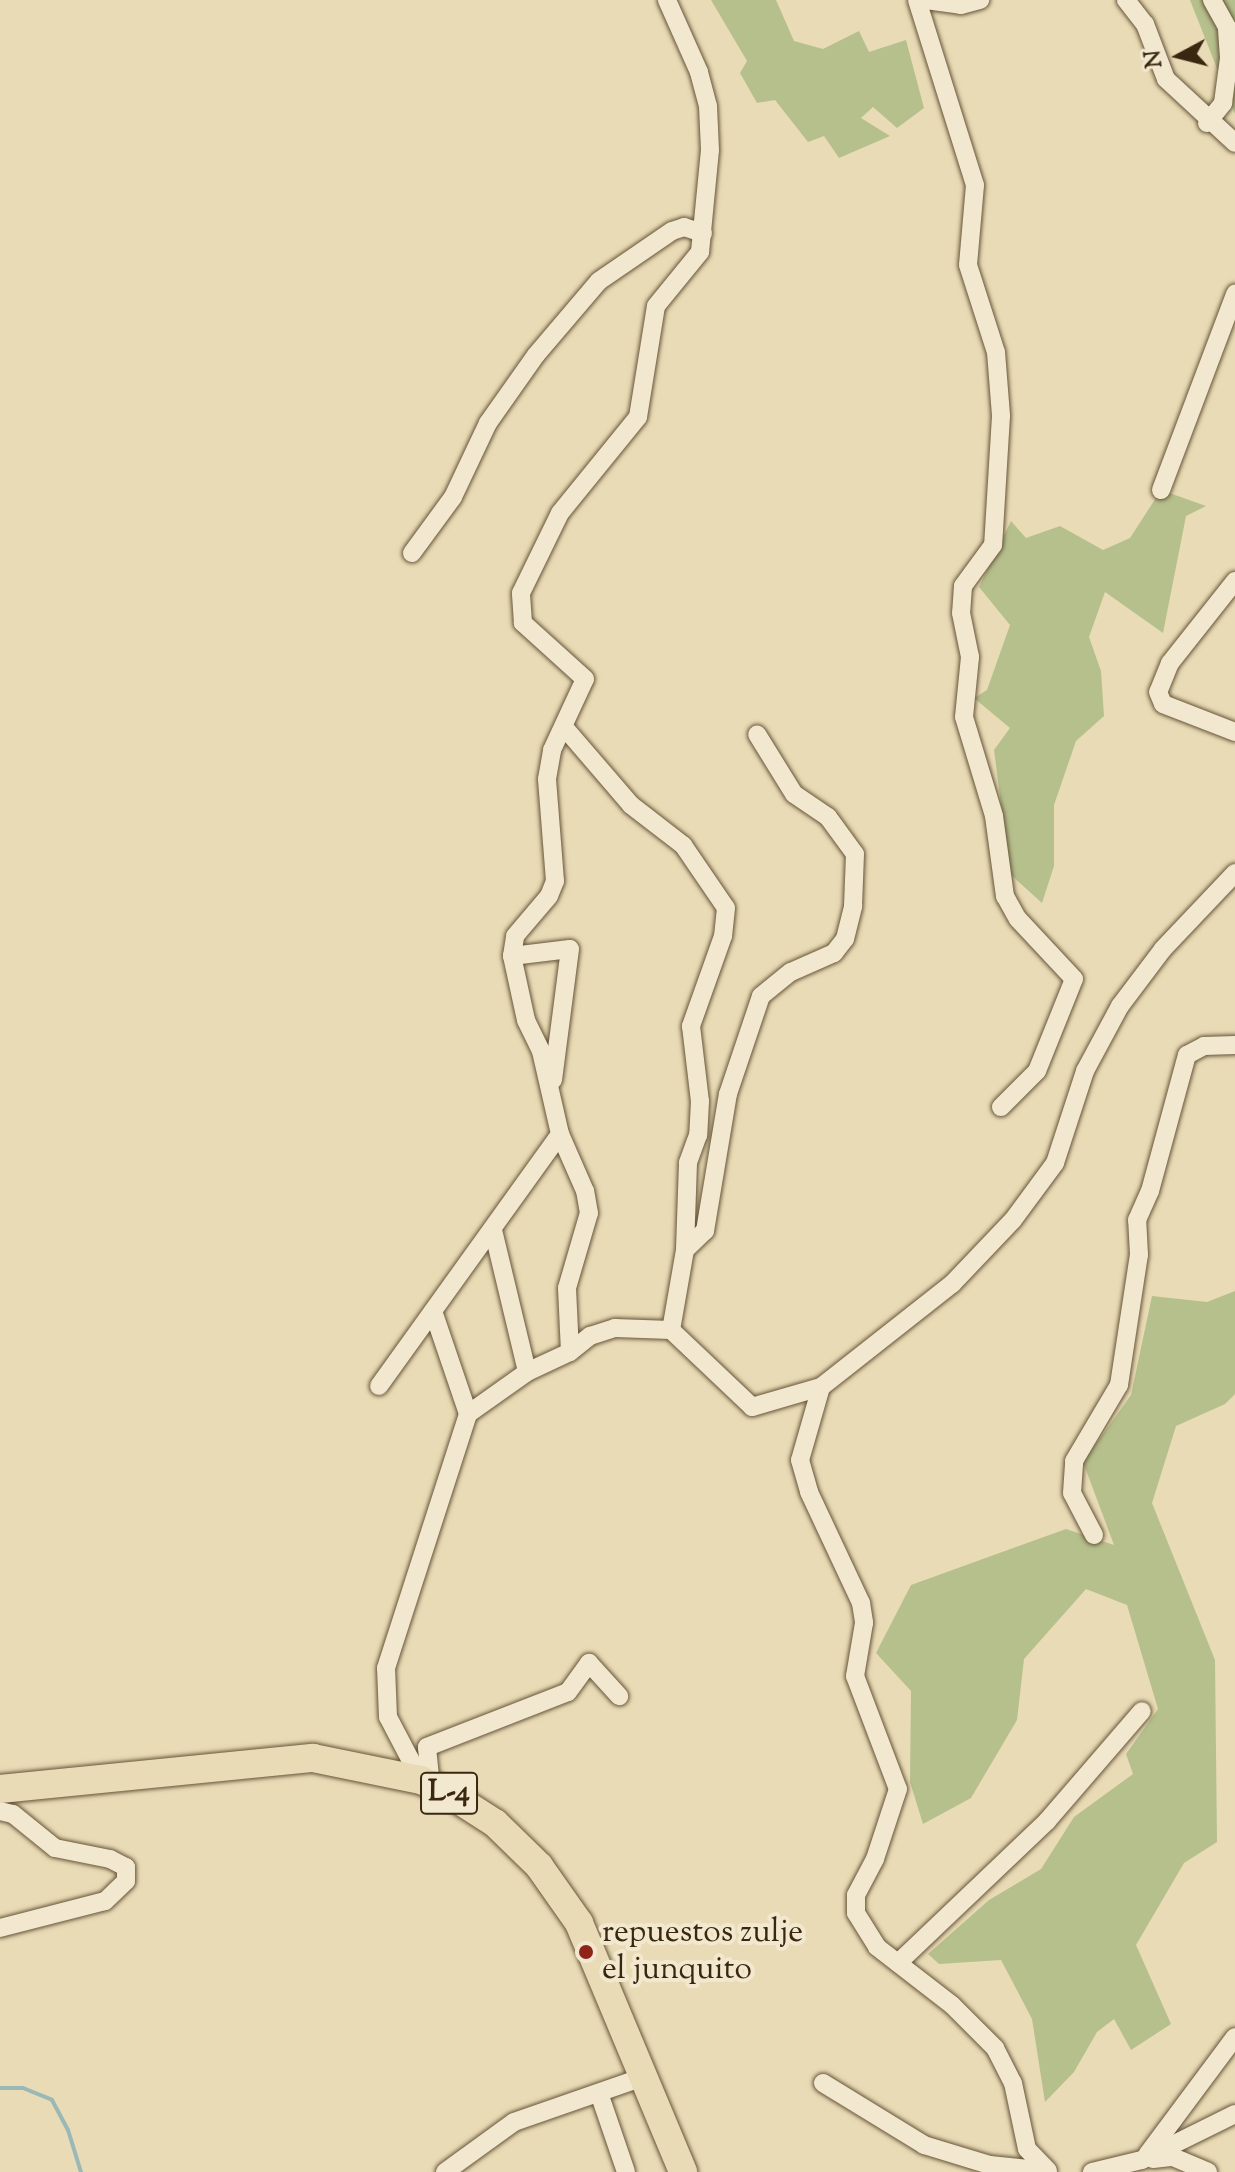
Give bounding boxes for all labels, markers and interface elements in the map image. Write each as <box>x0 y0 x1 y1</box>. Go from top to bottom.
north arrow <box>1139 16 1219 96</box>
text: N <box>1138 48 1172 70</box>
road number: L-4 <box>419 1767 479 1819</box>
place label: repuestos zulje el junquito <box>602 1915 803 1990</box>
marker: repuestos zulje el junquito <box>577 1943 595 1961</box>

